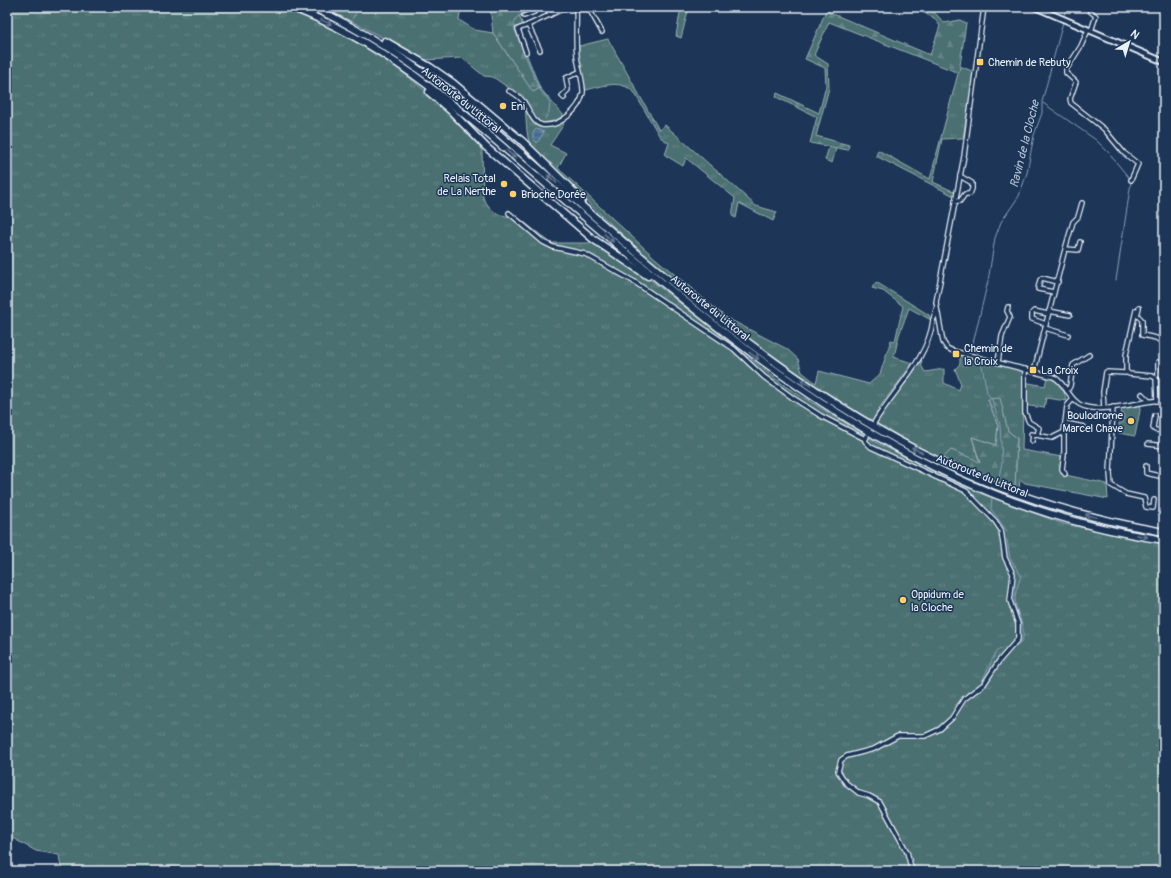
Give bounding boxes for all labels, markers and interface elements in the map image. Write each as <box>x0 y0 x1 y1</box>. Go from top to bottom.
one-way arrow <box>319 19 331 26</box>
north arrow <box>1109 22 1149 62</box>
text: N <box>1128 27 1142 42</box>
place label: Chemin de Rebuty <box>988 56 1071 69</box>
marker: Chemin de Rebuty <box>975 57 985 67</box>
street label: Autoroute du Littoral <box>419 64 503 136</box>
water label: Ravin de la Cloche <box>1007 98 1043 189</box>
place label: Eni <box>511 100 525 113</box>
marker: Eni <box>498 101 508 111</box>
one-way arrow <box>505 149 516 158</box>
place label: Relais Total de La Nerthe <box>437 172 497 198</box>
one-way arrow <box>547 175 558 184</box>
marker: Relais Total de La Nerthe <box>499 179 509 189</box>
place label: Brioche Dorée <box>521 188 586 201</box>
marker: Brioche Dorée <box>508 189 518 199</box>
one-way arrow <box>604 234 615 243</box>
street label: Autoroute du Littoral <box>668 272 752 344</box>
place label: Chemin de la Croix <box>964 342 1013 368</box>
marker: Chemin de la Croix <box>951 349 961 359</box>
one-way arrow <box>748 351 759 360</box>
place label: La Croix <box>1041 364 1079 377</box>
marker: La Croix <box>1028 365 1038 375</box>
one-way arrow <box>800 379 812 387</box>
place label: Boulodrome Marcel Chave <box>1063 409 1124 435</box>
marker: Boulodrome Marcel Chave <box>1126 416 1136 426</box>
one-way arrow <box>912 446 924 454</box>
street label: Autoroute du Littoral <box>934 452 1030 500</box>
one-way arrow <box>1085 512 1098 520</box>
one-way arrow <box>1135 532 1148 540</box>
place label: Oppidum de la Cloche <box>911 588 965 614</box>
marker: Oppidum de la Cloche <box>898 595 908 605</box>

